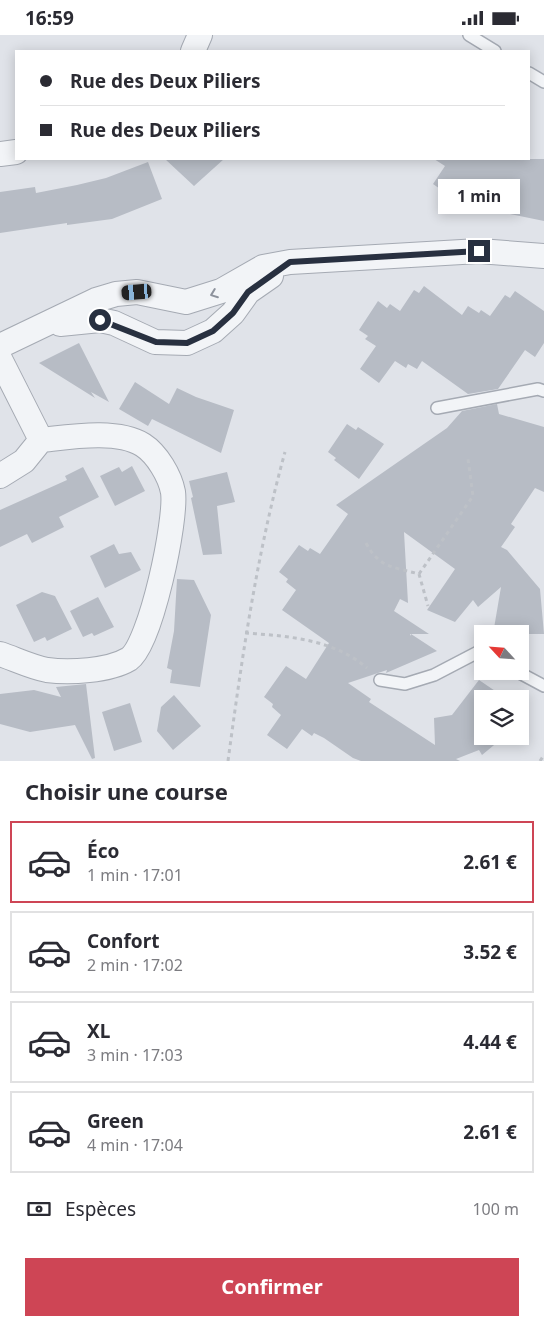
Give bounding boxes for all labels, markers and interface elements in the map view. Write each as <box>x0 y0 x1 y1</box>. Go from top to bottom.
text: 16:59 <box>25 5 74 31</box>
text: Rue des Deux Piliers <box>70 68 261 94</box>
text: Rue des Deux Piliers <box>70 117 261 143</box>
callout: 1 min <box>438 179 520 213</box>
text: 1 min <box>457 185 501 207</box>
route end <box>468 240 490 262</box>
car <box>121 283 152 301</box>
one-way arrow <box>210 288 219 298</box>
route start <box>89 309 111 331</box>
north arrow <box>474 625 529 680</box>
map controls <box>474 625 529 745</box>
button: layers <box>474 690 529 745</box>
text: Choisir une course <box>25 776 228 806</box>
text: Éco <box>87 838 119 864</box>
icon: car <box>27 840 72 885</box>
text: 2.61 € <box>463 849 517 875</box>
text: 1 min · 17:01 <box>87 864 183 886</box>
text: Confort <box>87 928 159 954</box>
icon: car <box>27 930 72 975</box>
text: 3.52 € <box>463 939 517 965</box>
text: 2 min · 17:02 <box>87 954 183 976</box>
text: XL <box>87 1018 110 1044</box>
icon: car <box>27 1020 72 1065</box>
text: 4.44 € <box>463 1029 517 1055</box>
text: 3 min · 17:03 <box>87 1044 183 1066</box>
text: Green <box>87 1108 144 1134</box>
icon: car <box>27 1110 72 1155</box>
text: 2.61 € <box>463 1119 517 1145</box>
text: 4 min · 17:04 <box>87 1134 183 1156</box>
icon: cash <box>25 1195 53 1223</box>
text: Espèces <box>65 1196 136 1222</box>
text: 100 m <box>472 1198 519 1220</box>
button: Confirmer <box>25 1258 519 1316</box>

